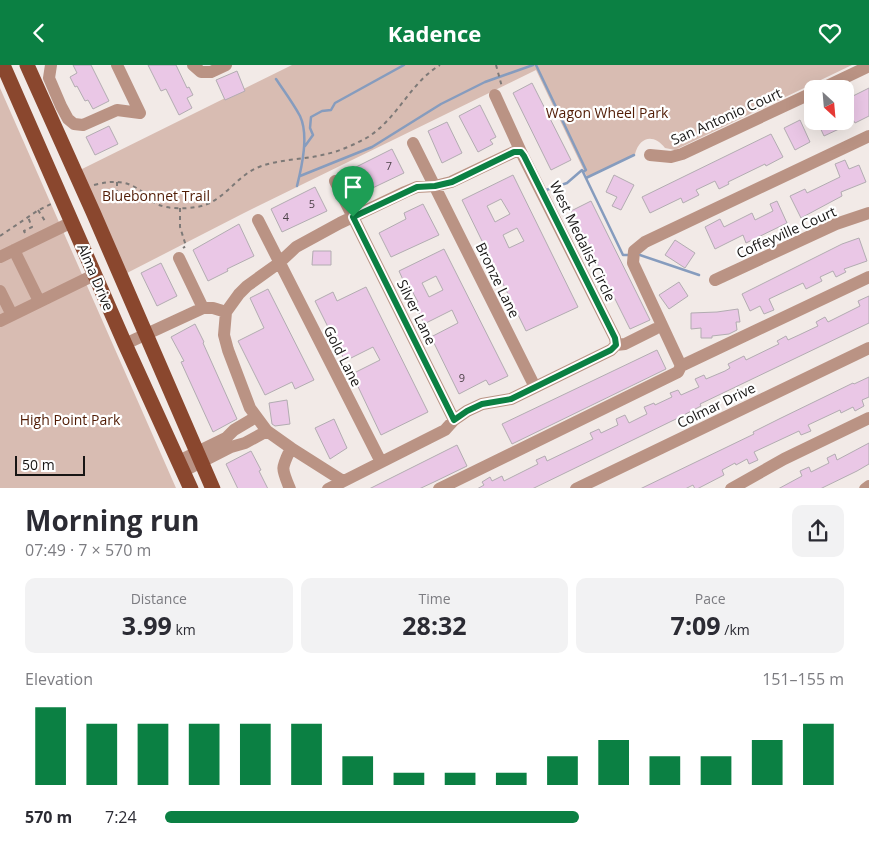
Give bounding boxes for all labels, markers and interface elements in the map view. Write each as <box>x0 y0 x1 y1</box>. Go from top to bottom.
text: Kadence <box>388 18 481 48</box>
icon: back <box>25 19 53 47</box>
icon: heart <box>816 19 844 47</box>
north arrow <box>804 80 854 130</box>
map controls <box>804 80 854 130</box>
street label: San Antonio Court <box>668 83 784 149</box>
park label: Wagon Wheel Park <box>546 103 669 122</box>
house number: 7 <box>386 158 392 173</box>
pin <box>332 166 374 217</box>
icon: arrive <box>339 173 367 201</box>
street label: West Medalist Circle <box>546 178 620 304</box>
park label: Bluebonnet Trail <box>102 186 210 205</box>
house number: 5 <box>309 196 315 211</box>
street label: Coffeyville Court <box>733 202 839 262</box>
house number: 4 <box>283 209 290 224</box>
street label: Bronze Lane <box>472 239 524 321</box>
street label: Alma Drive <box>73 241 119 314</box>
street label: Silver Lane <box>393 276 441 348</box>
street label: Gold Lane <box>320 322 366 390</box>
house number: 9 <box>459 370 465 385</box>
street label: Colmar Drive <box>674 378 759 432</box>
park label: High Point Park <box>20 410 121 429</box>
scale bar <box>15 453 85 477</box>
text: 50 m <box>22 455 55 474</box>
text: Morning run <box>25 501 199 539</box>
button: share <box>792 505 844 557</box>
text: 07:49 · 7 × 570 m <box>25 539 151 561</box>
text: Distance <box>131 589 187 608</box>
text: Time <box>418 589 451 608</box>
text: Pace <box>695 589 726 608</box>
text: 3.99 <box>122 608 172 642</box>
text: 28:32 <box>402 608 467 642</box>
text: 7:09 <box>671 608 721 642</box>
text: km <box>172 620 196 639</box>
text: /km <box>721 620 750 639</box>
text: Elevation <box>25 668 93 690</box>
text: 151–155 m <box>762 668 844 690</box>
text: 570 m <box>25 806 72 828</box>
text: 7:24 <box>105 806 137 828</box>

